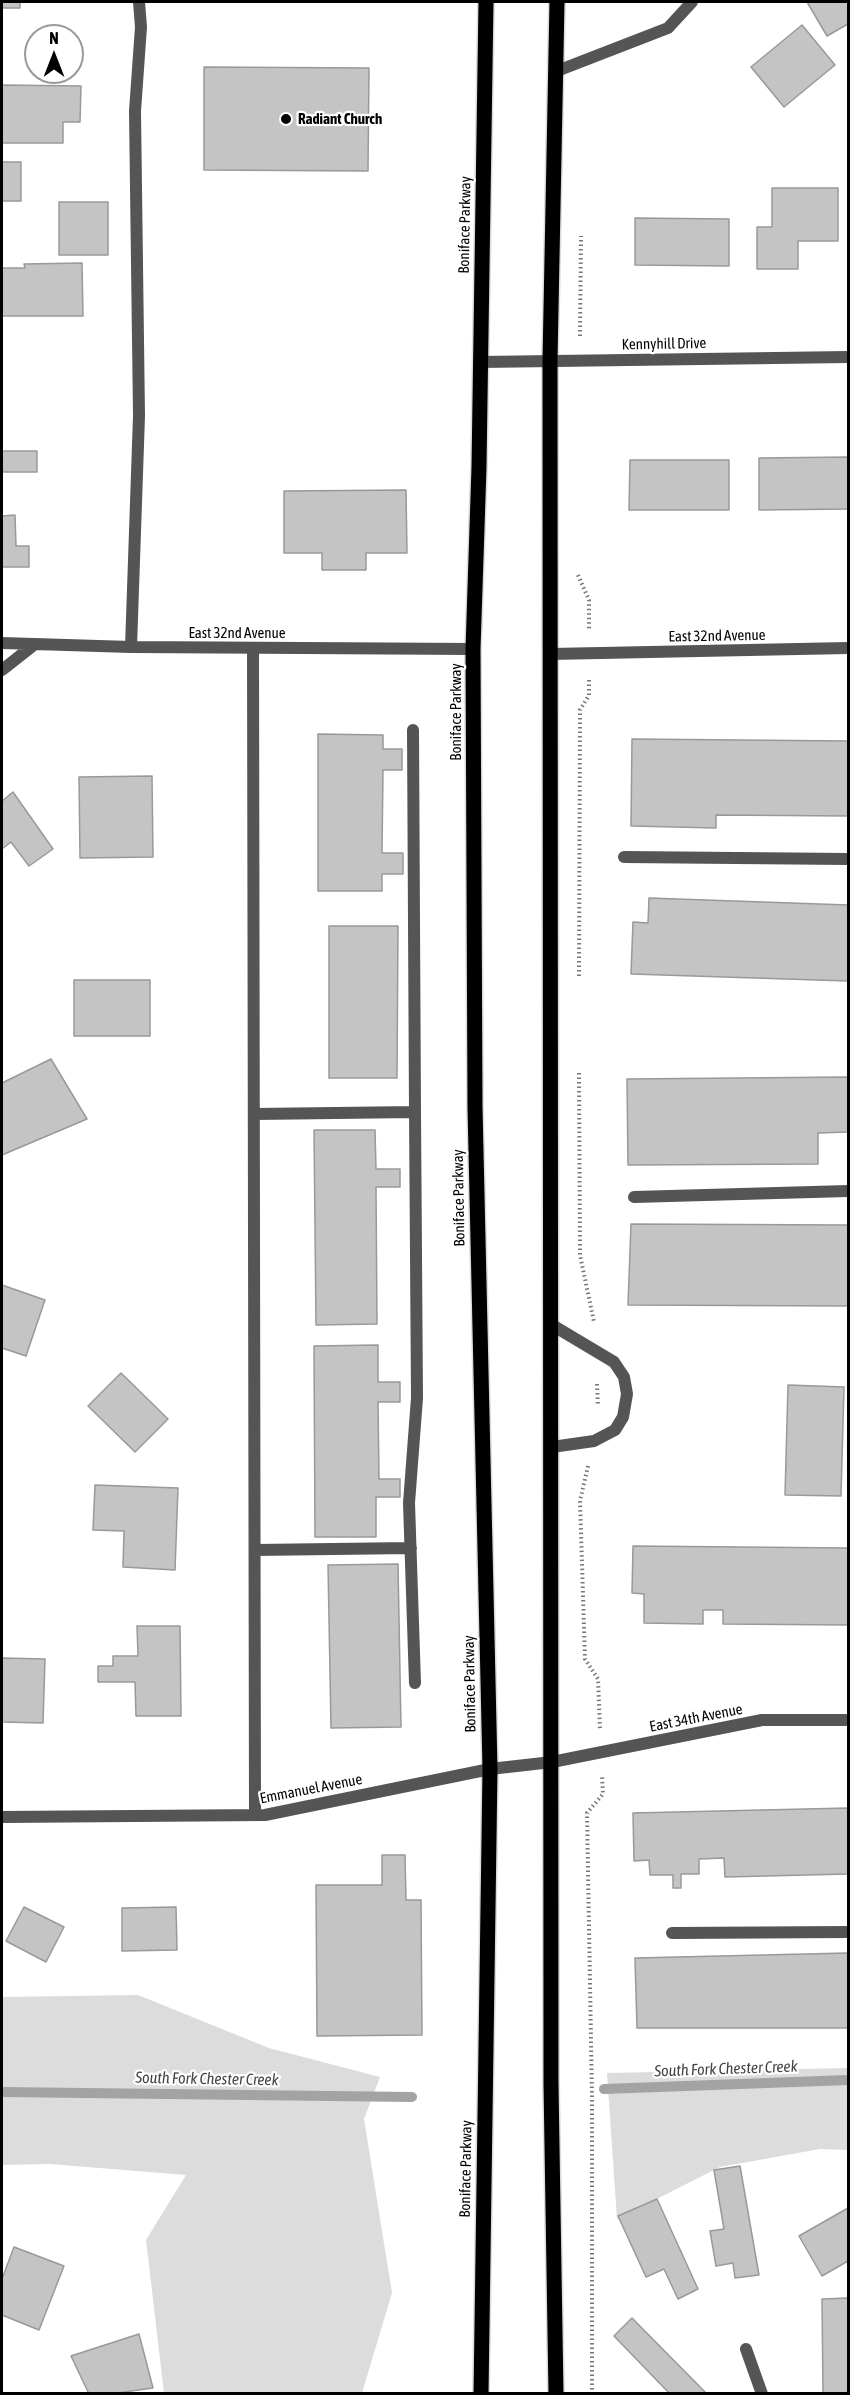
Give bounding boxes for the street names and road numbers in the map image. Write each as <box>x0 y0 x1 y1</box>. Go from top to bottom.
street label: Boniface Parkway <box>455 176 475 274</box>
street label: Kennyhill Drive <box>622 334 706 354</box>
street label: East 32nd Avenue <box>188 624 286 642</box>
street label: East 32nd Avenue <box>668 626 766 646</box>
street label: Boniface Parkway <box>447 663 465 761</box>
street label: Boniface Parkway <box>449 1149 469 1247</box>
street label: Boniface Parkway <box>460 1635 480 1733</box>
street label: East 34th Avenue <box>648 1700 744 1736</box>
street label: Emmanuel Avenue <box>258 1770 364 1808</box>
street label: Boniface Parkway <box>456 2120 476 2218</box>

